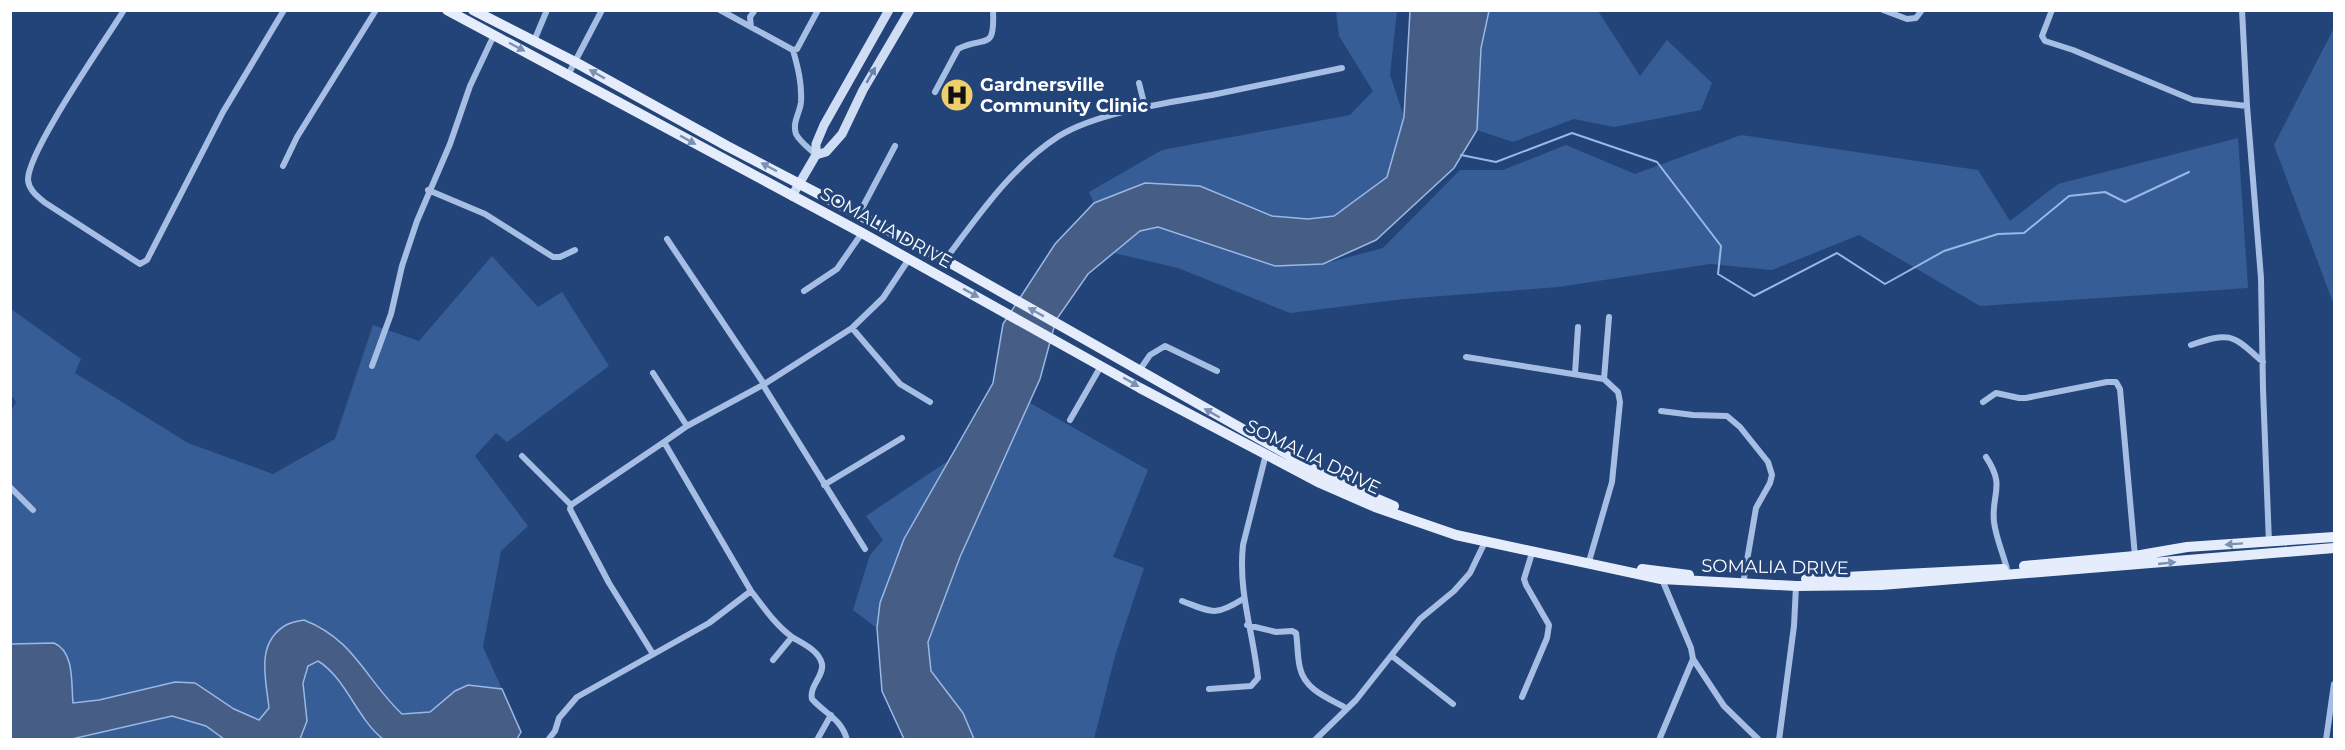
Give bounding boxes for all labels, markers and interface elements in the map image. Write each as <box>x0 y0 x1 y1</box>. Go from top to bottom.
one-way arrow <box>509 42 526 52</box>
one-way arrow <box>866 67 877 83</box>
one-way arrow <box>588 69 605 79</box>
place label: Gardnersville Community Clinic <box>980 74 1148 117</box>
hospital icon: Gardnersville Community Clinic <box>939 77 975 113</box>
one-way arrow <box>680 135 696 146</box>
one-way arrow <box>760 162 777 172</box>
street label: SOMALIA DRIVE <box>816 183 956 273</box>
one-way arrow <box>962 288 979 298</box>
one-way arrow <box>1028 308 1045 318</box>
one-way arrow <box>1123 377 1139 388</box>
one-way arrow <box>1204 407 1220 418</box>
street label: SOMALIA DRIVE <box>1242 415 1384 499</box>
one-way arrow <box>2225 539 2244 549</box>
street label: SOMALIA DRIVE <box>1701 555 1849 579</box>
one-way arrow <box>2158 558 2177 568</box>

